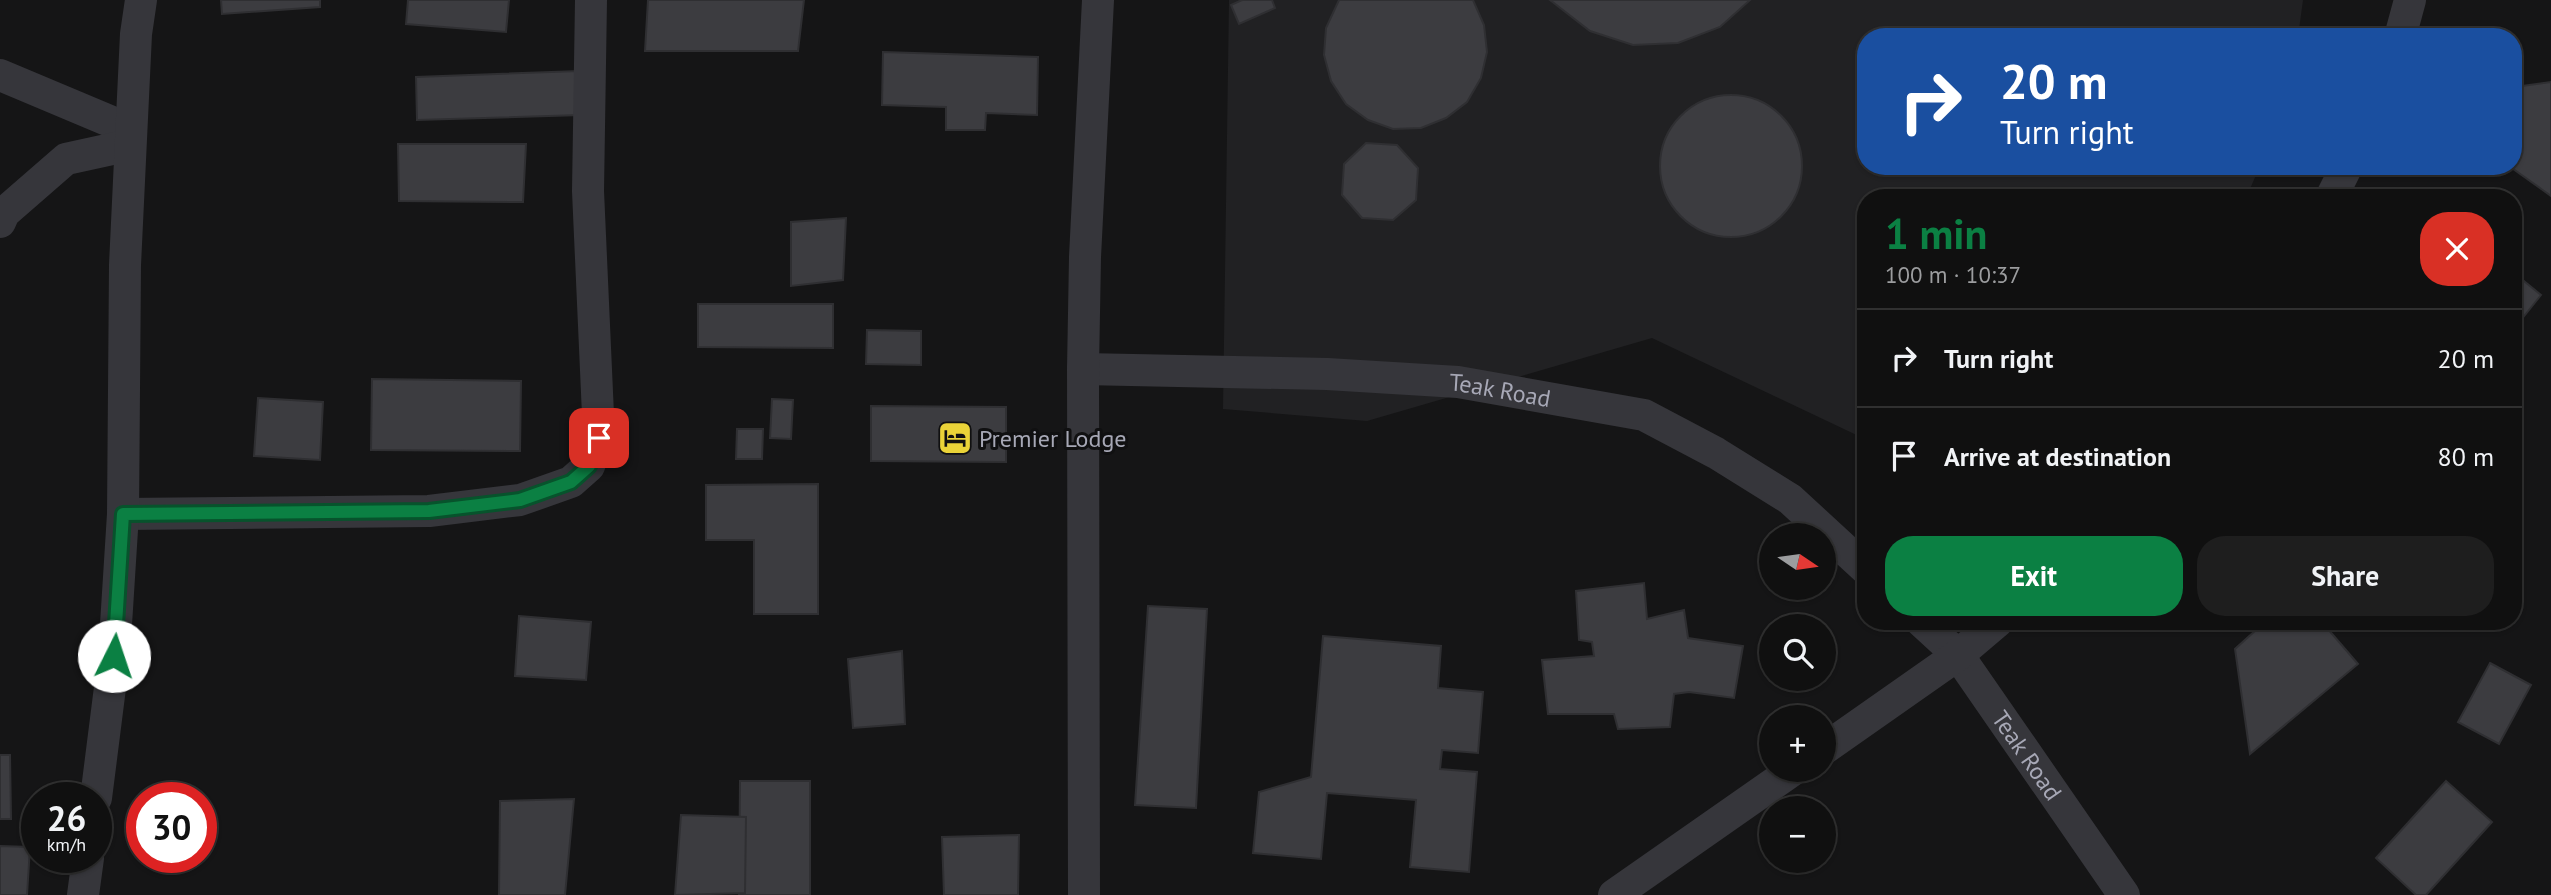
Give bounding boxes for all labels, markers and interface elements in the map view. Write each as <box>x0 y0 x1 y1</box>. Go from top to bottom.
text: 20 m <box>2000 49 2107 113</box>
icon: right <box>1885 56 1976 147</box>
text: Turn right <box>2000 111 2134 153</box>
text: 1 min <box>1885 206 1987 261</box>
button: close <box>2420 212 2494 286</box>
text: 100 m · 10:37 <box>1885 260 2021 289</box>
icon: right <box>1885 339 1923 377</box>
text: Turn right <box>1944 342 2053 375</box>
text: 20 m <box>2438 342 2494 375</box>
street label: Teak Road <box>1449 366 1553 414</box>
pin <box>569 408 629 468</box>
icon: arrive <box>580 419 618 457</box>
hotel icon: Premier Lodge <box>936 419 974 457</box>
place label: Premier Lodge <box>979 423 1126 454</box>
icon: arrive <box>1885 437 1923 475</box>
text: Arrive at destination <box>1944 440 2171 473</box>
text: 80 m <box>2438 440 2494 473</box>
north arrow <box>1759 523 1836 600</box>
map controls <box>1759 523 1836 873</box>
button: Exit <box>1885 536 2183 616</box>
button: Share <box>2197 536 2494 616</box>
button: search <box>1759 614 1836 691</box>
position arrow <box>77 619 151 693</box>
street label: Teak Road <box>1985 704 2069 806</box>
button: + <box>1759 705 1836 782</box>
speed limit sign: 30 <box>126 782 217 873</box>
text: 26 <box>47 795 86 841</box>
button: − <box>1759 796 1836 873</box>
text: km/h <box>47 833 86 856</box>

